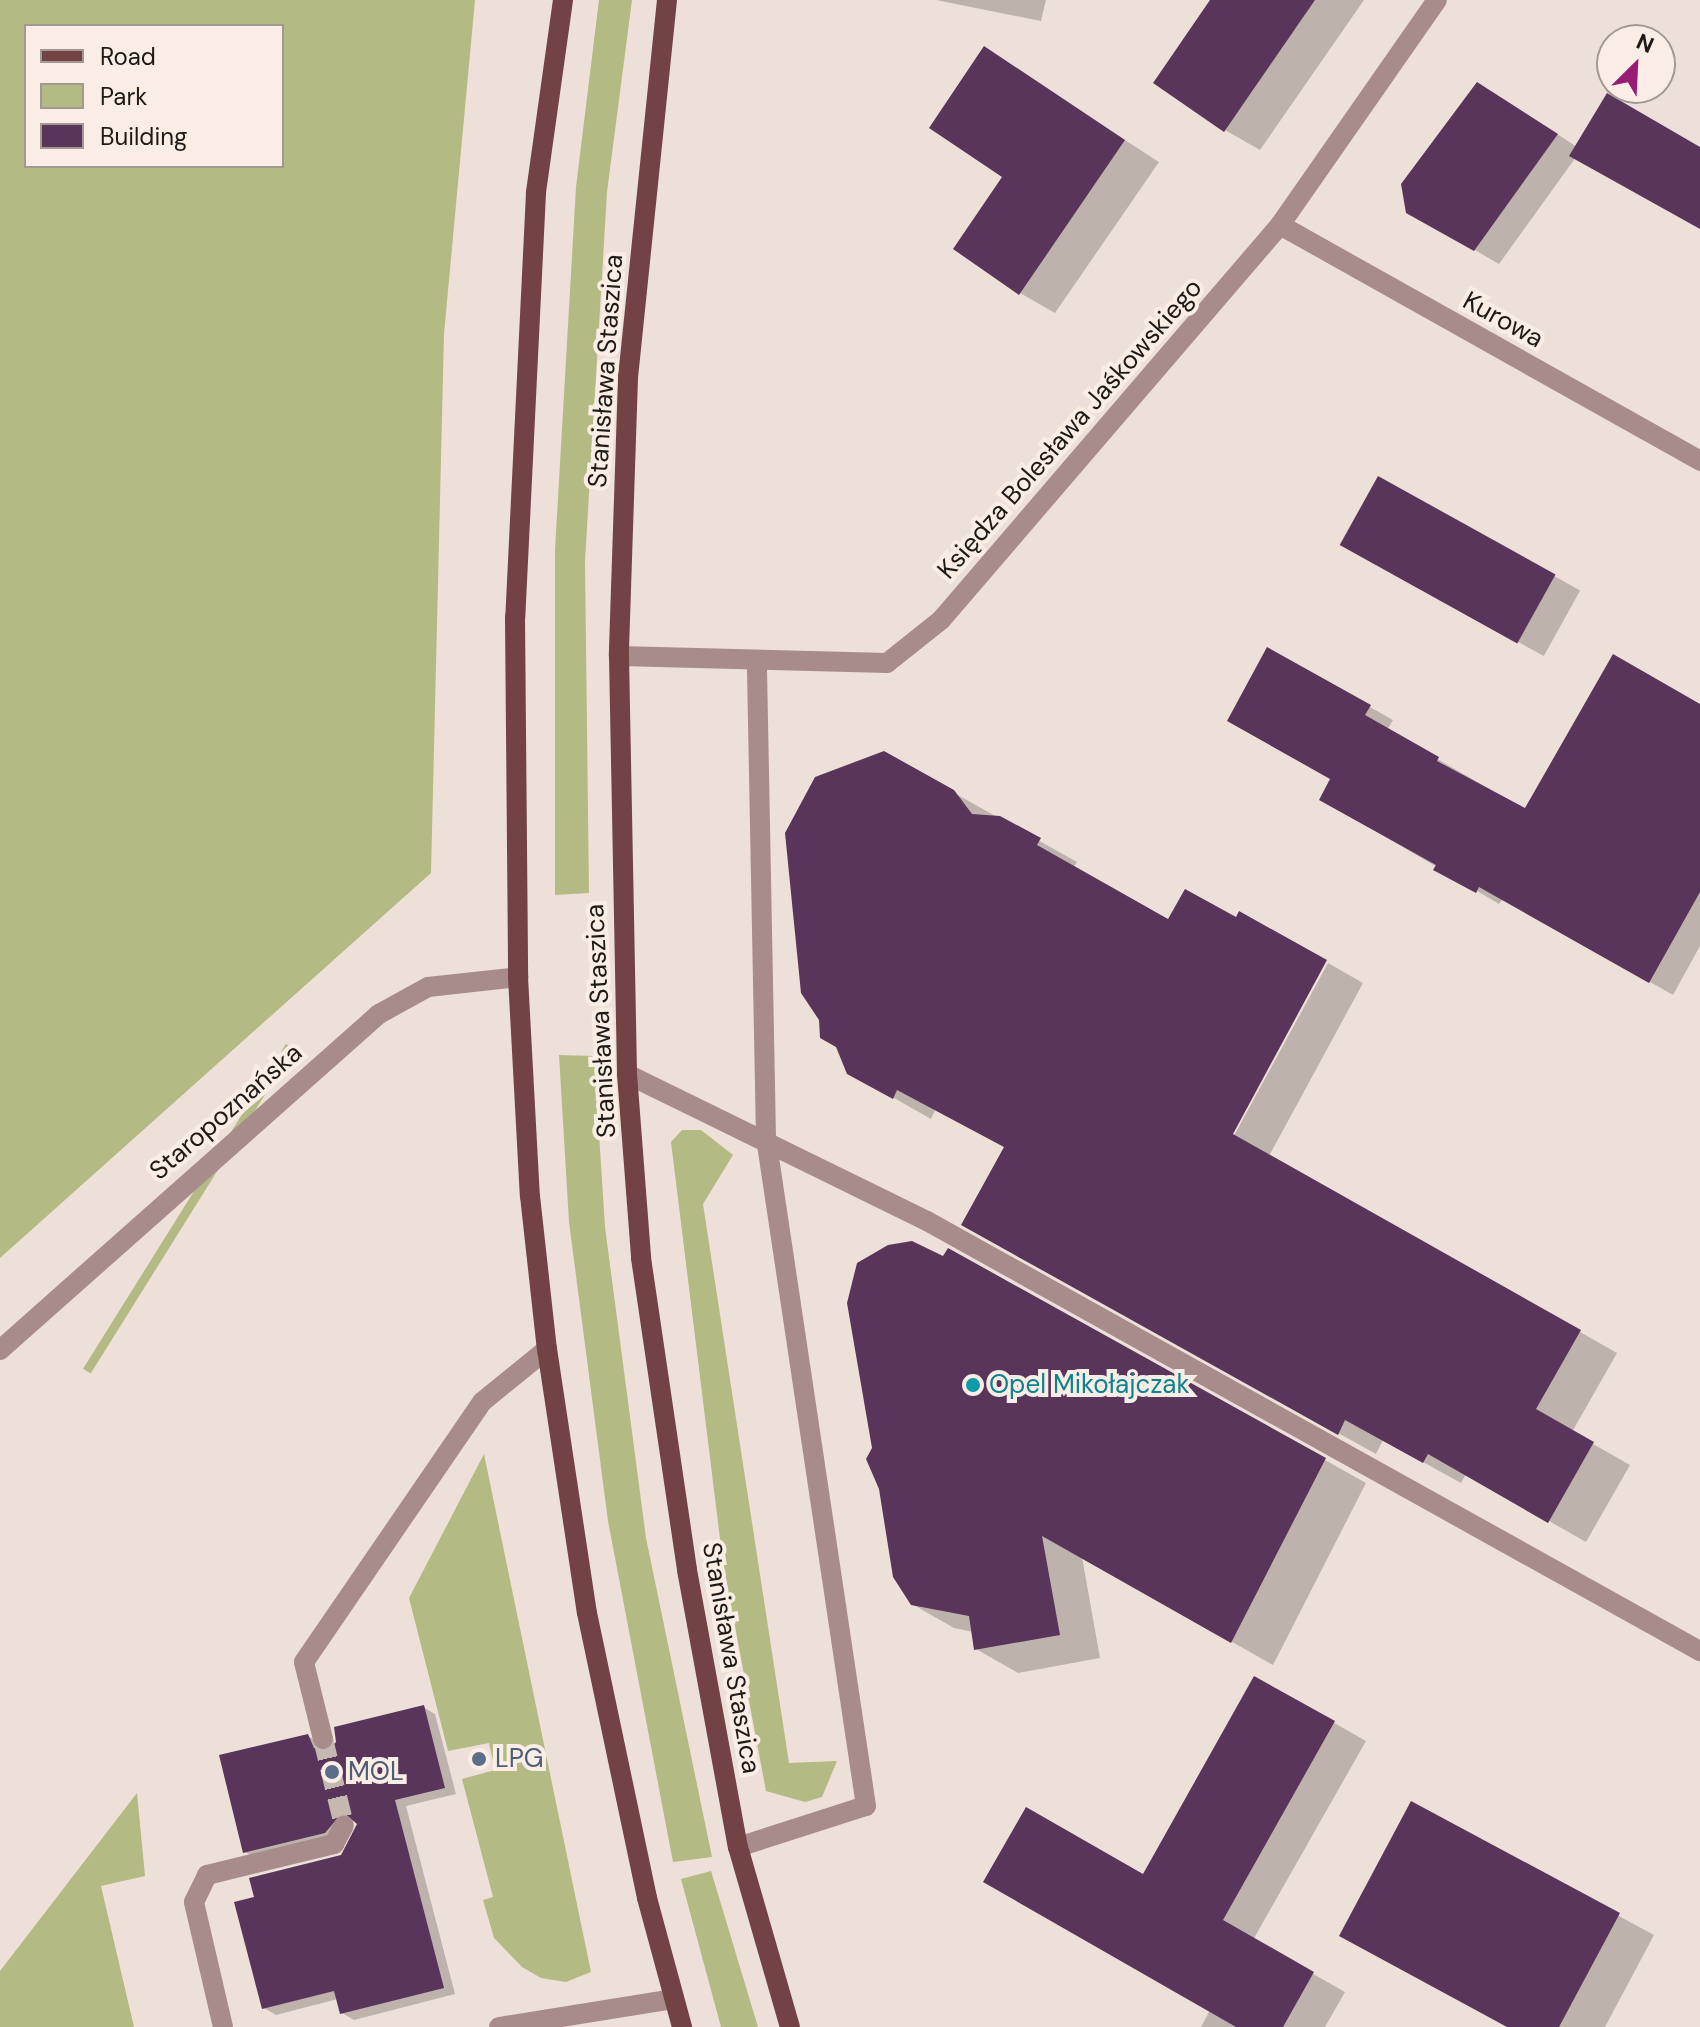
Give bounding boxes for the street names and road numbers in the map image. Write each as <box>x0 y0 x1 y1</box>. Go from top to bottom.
street label: Stanisława Staszica <box>582 253 630 489</box>
street label: Księdza Bolesława Jaśkowskiego <box>931 273 1209 585</box>
street label: Kurowa <box>1457 285 1549 355</box>
street label: Stanisława Staszica <box>579 903 623 1139</box>
street label: Staropoznańska <box>143 1037 309 1187</box>
street label: Stanisława Staszica <box>695 1540 767 1776</box>

